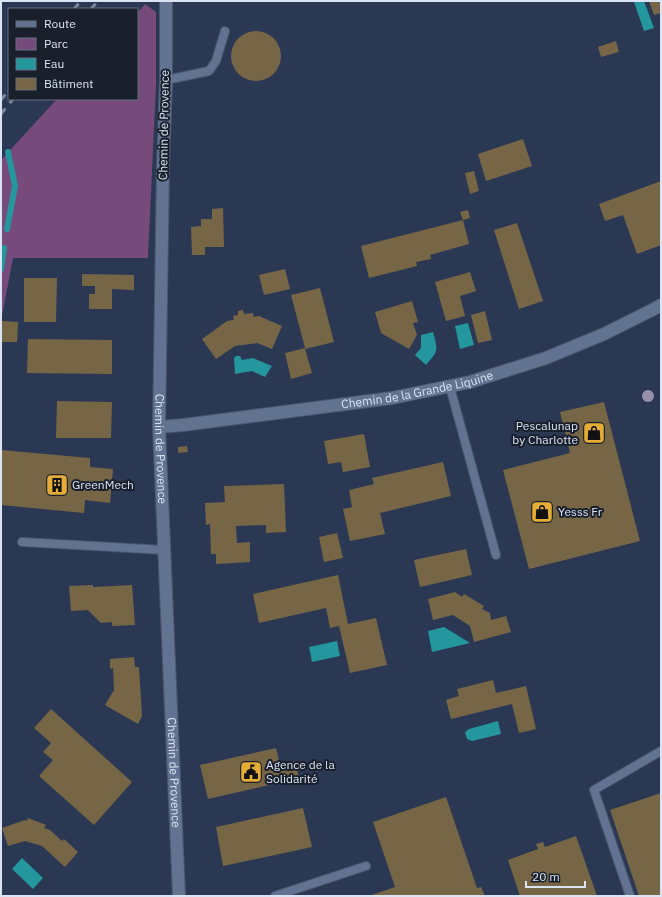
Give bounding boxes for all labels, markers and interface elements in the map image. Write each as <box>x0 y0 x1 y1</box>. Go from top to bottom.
legend <box>8 8 138 100</box>
text: Route <box>44 16 76 31</box>
text: Parc <box>44 36 68 51</box>
text: Eau <box>44 56 64 71</box>
street label: Chemin de Provence <box>155 69 172 180</box>
text: Bâtiment <box>44 76 94 91</box>
street label: Chemin de la Grande Liquine <box>340 367 495 411</box>
street label: Chemin de Provence <box>152 394 170 505</box>
place label: Pescalunap by Charlotte <box>512 418 578 447</box>
shop icon: Pescalunap by Charlotte <box>581 420 607 446</box>
building icon: GreenMech <box>44 472 70 498</box>
place label: GreenMech <box>72 477 134 492</box>
shop icon: Yesss Fr <box>529 499 555 525</box>
place label: Yesss Fr <box>558 504 603 519</box>
street label: Chemin de Provence <box>164 717 184 828</box>
place label: Agence de la Solidarité <box>266 757 335 786</box>
public building icon: Agence de la Solidarité <box>238 759 264 785</box>
scale bar <box>526 863 585 889</box>
text: 20 m <box>532 869 560 884</box>

